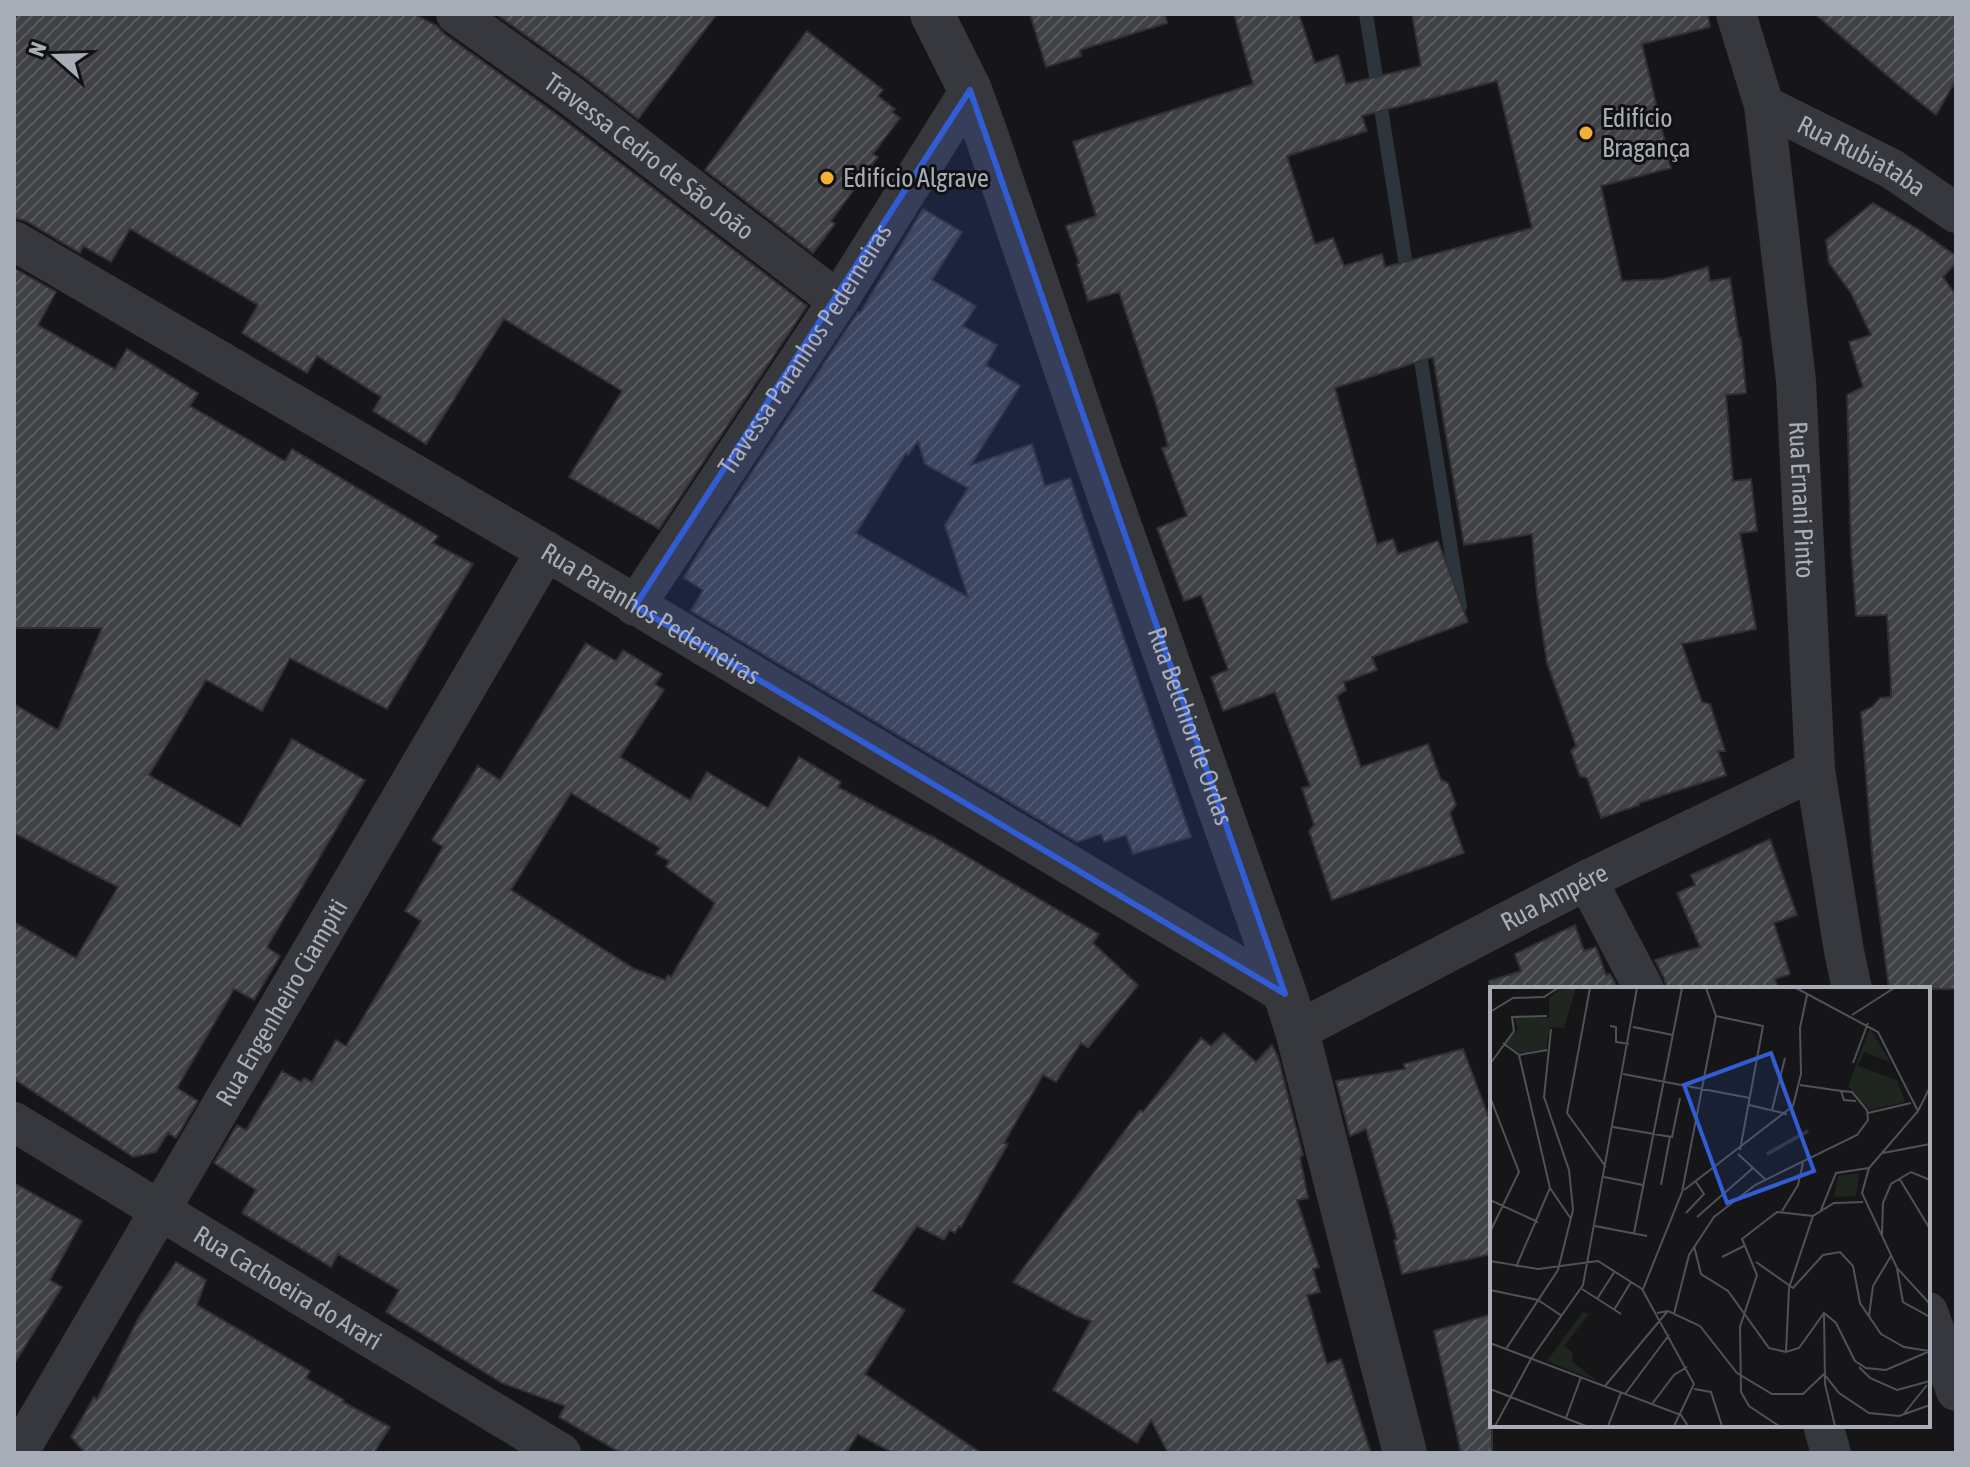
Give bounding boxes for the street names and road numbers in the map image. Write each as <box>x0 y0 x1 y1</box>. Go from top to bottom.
street label: Travessa Cedro de São João <box>539 67 760 246</box>
street label: Rua Rubiataba <box>1793 109 1931 203</box>
street label: Travessa Paranhos Pederneiras <box>712 218 898 480</box>
street label: Rua Ernani Pinto <box>1783 421 1821 579</box>
street label: Rua Paranhos Pederneiras <box>536 537 766 691</box>
street label: Rua Belchior de Ordas <box>1142 623 1239 829</box>
street label: Rua Ampére <box>1496 857 1613 937</box>
street label: Rua Engenheiro Ciampiti <box>210 894 354 1111</box>
street label: Rua Cachoeira do Arari <box>189 1219 387 1356</box>

